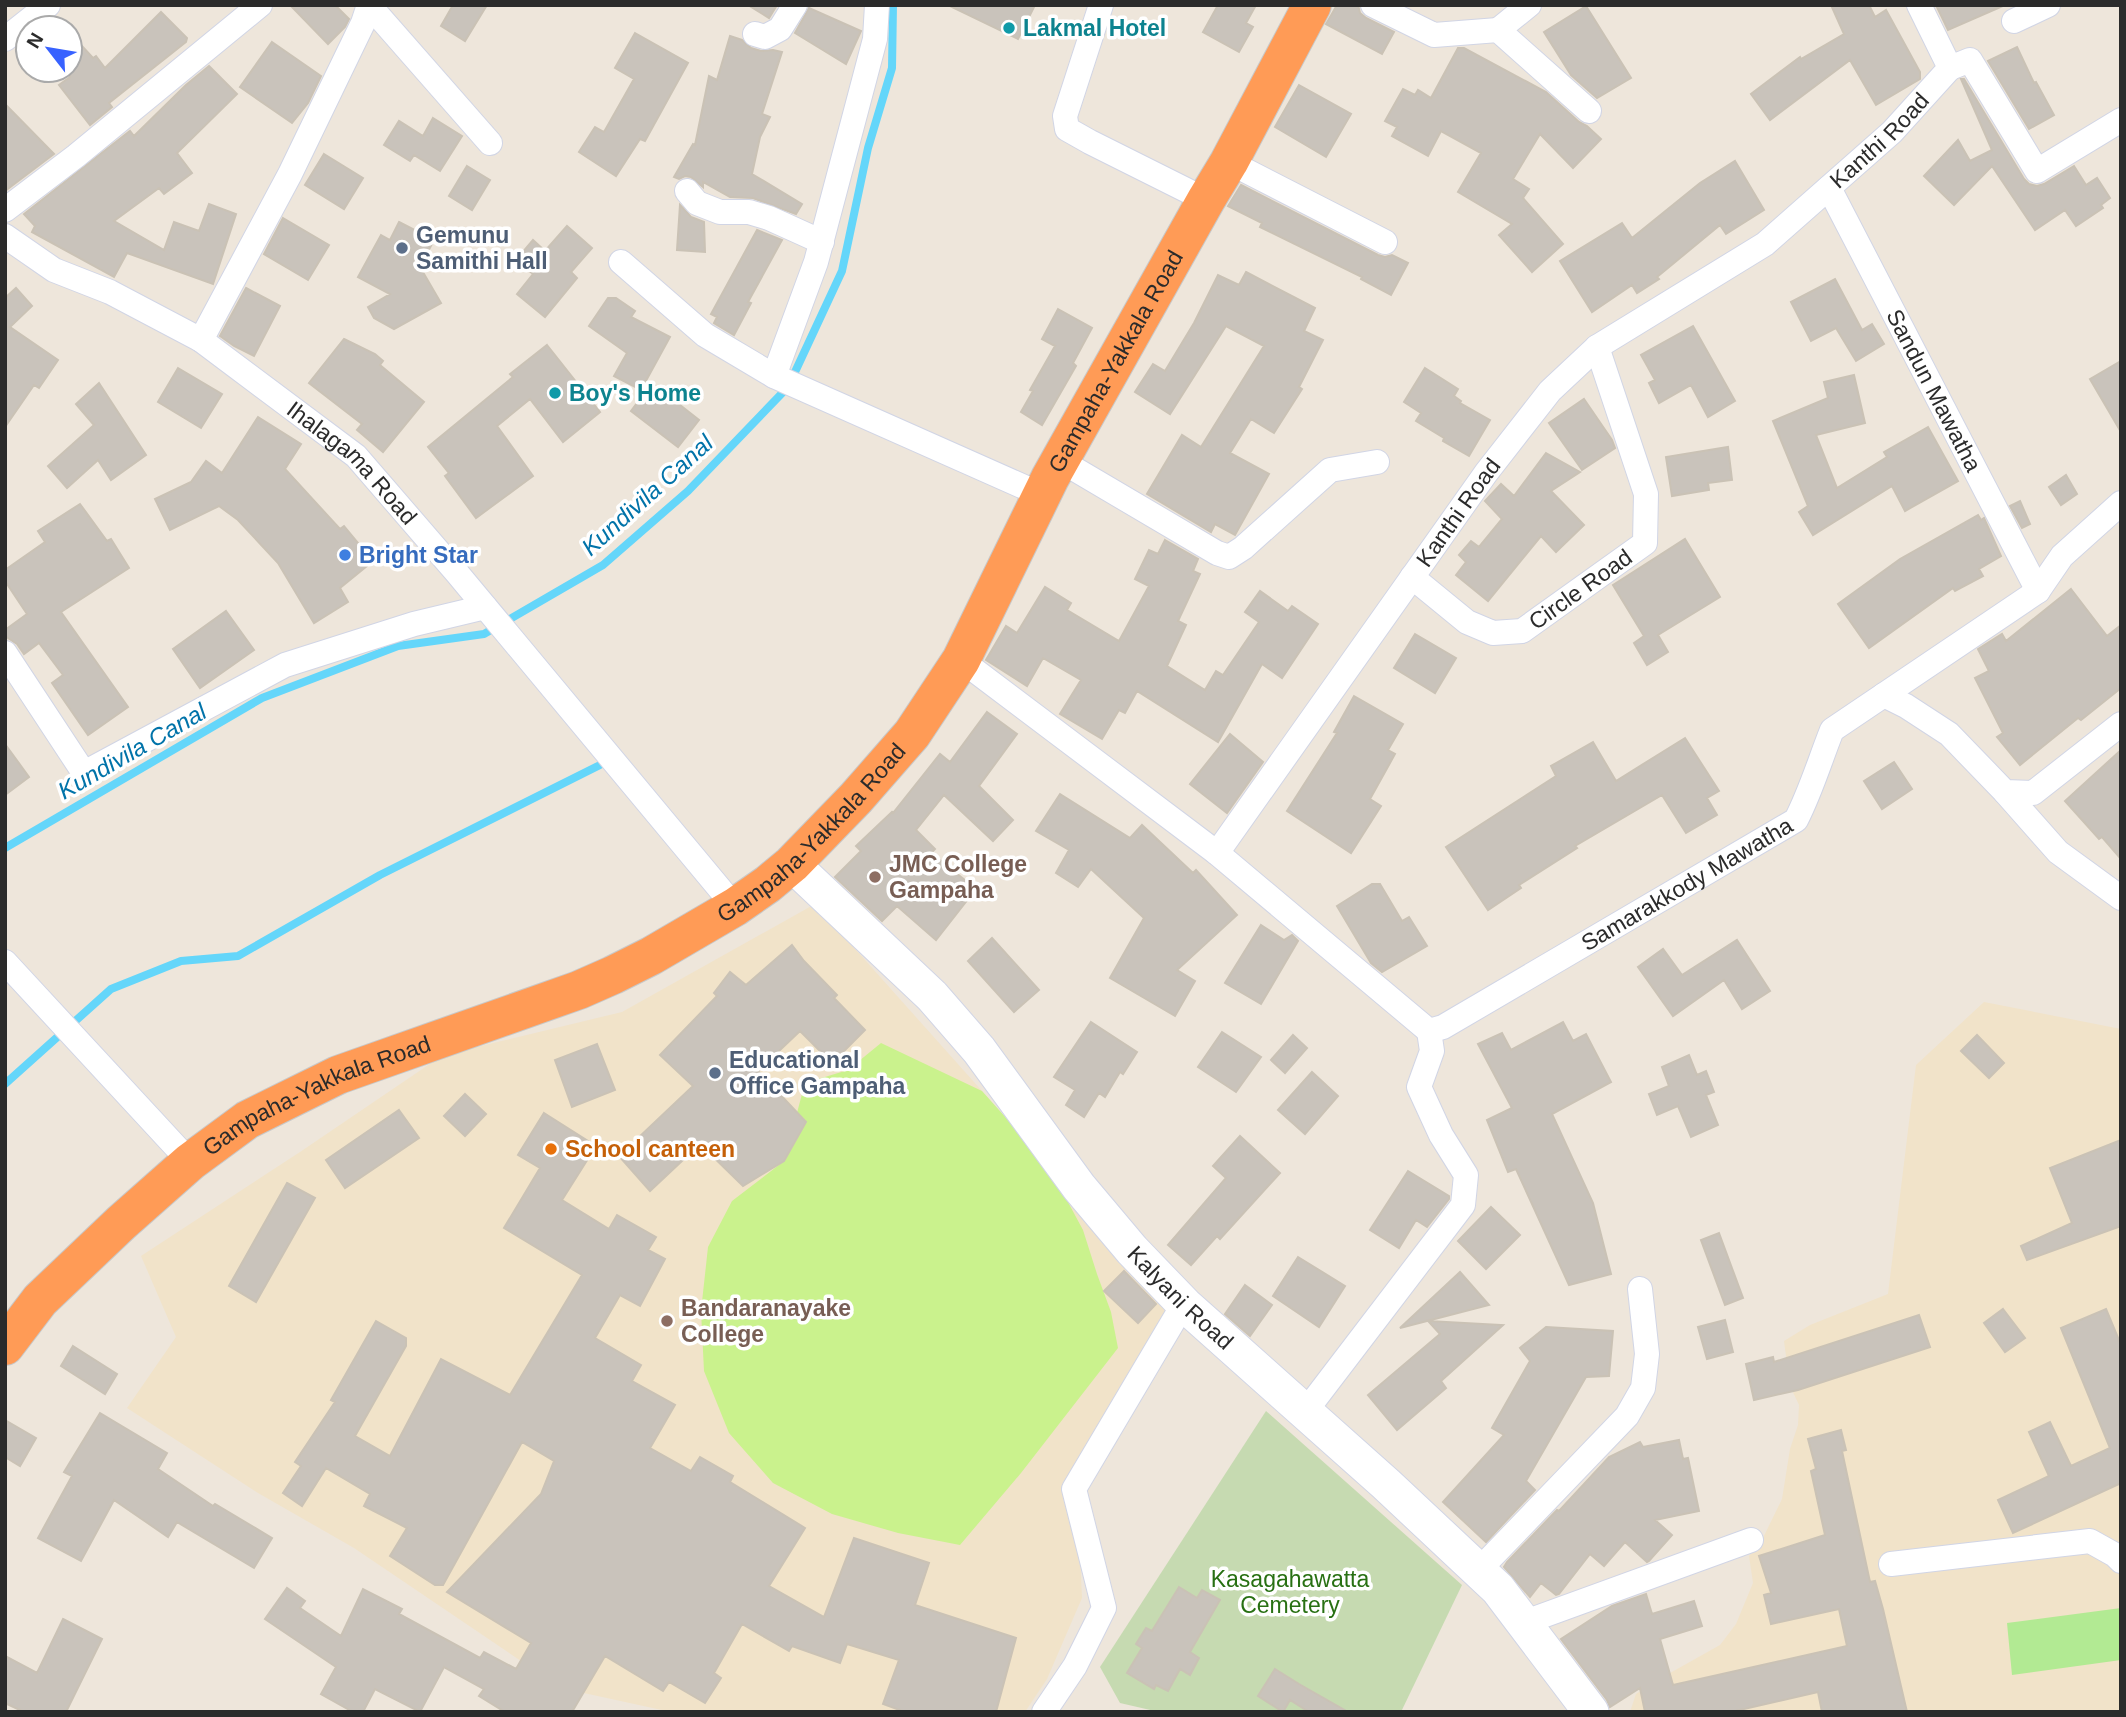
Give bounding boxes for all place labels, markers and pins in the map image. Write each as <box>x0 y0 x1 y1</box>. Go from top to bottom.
place label: Lakmal Hotel <box>1023 15 1166 41</box>
marker: Lakmal Hotel <box>1001 20 1017 36</box>
place label: Gemunu Samithi Hall <box>416 222 548 274</box>
marker: Gemunu Samithi Hall <box>394 240 410 256</box>
place label: Boy's Home <box>569 380 701 406</box>
marker: Boy's Home <box>547 385 563 401</box>
place label: Bright Star <box>359 542 478 568</box>
marker: Bright Star <box>337 547 353 563</box>
place label: JMC College Gampaha <box>889 851 1027 903</box>
marker: JMC College Gampaha <box>867 869 883 885</box>
place label: Educational Office Gampaha <box>729 1047 906 1099</box>
marker: Educational Office Gampaha <box>707 1065 723 1081</box>
place label: School canteen <box>565 1136 735 1162</box>
marker: School canteen <box>543 1141 559 1157</box>
place label: Bandaranayake College <box>681 1295 851 1347</box>
marker: Bandaranayake College <box>659 1313 675 1329</box>

